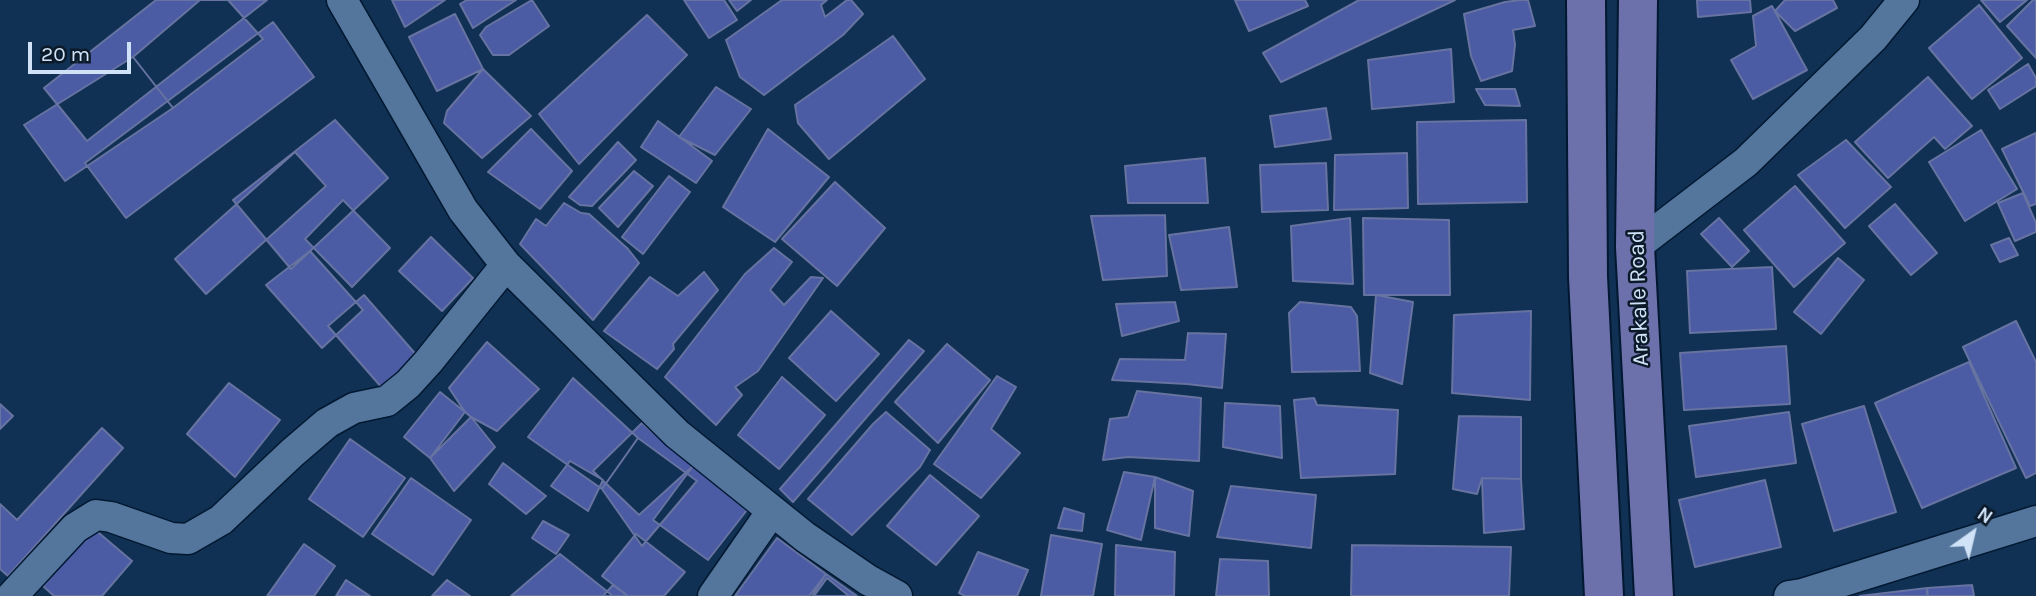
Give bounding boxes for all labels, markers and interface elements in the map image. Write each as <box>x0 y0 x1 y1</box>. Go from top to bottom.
scale bar <box>32 28 135 72</box>
text: 20 m <box>41 42 90 66</box>
street label: Arakale Road <box>1623 229 1655 367</box>
north arrow <box>1938 498 2008 568</box>
text: N <box>1973 503 1997 529</box>

